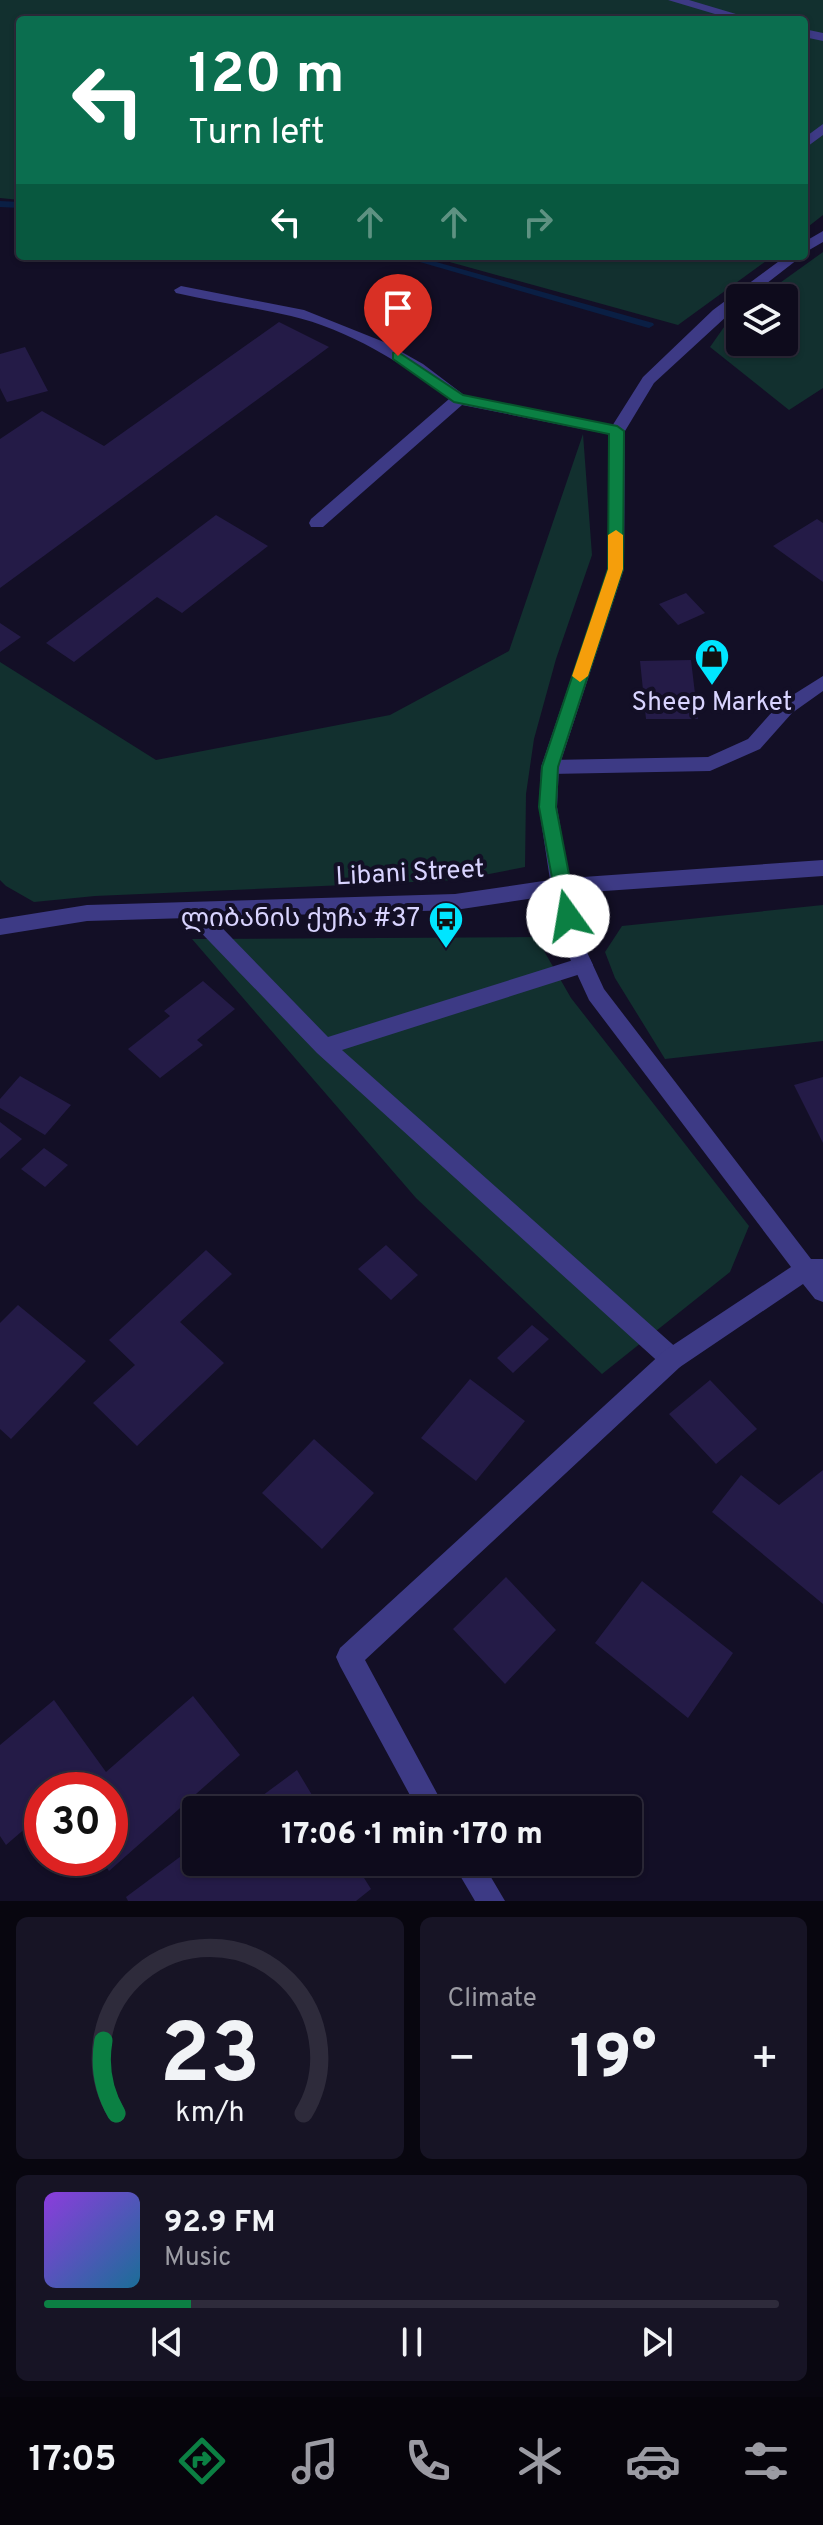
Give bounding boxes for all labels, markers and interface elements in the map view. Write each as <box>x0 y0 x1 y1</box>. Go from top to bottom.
text: 120 m <box>188 42 345 112</box>
icon: left <box>56 48 160 152</box>
text: Turn left <box>188 111 325 157</box>
icon: left <box>264 200 308 244</box>
icon: ahead <box>348 200 392 244</box>
icon: ahead <box>432 200 476 244</box>
icon: right <box>516 200 560 244</box>
pin <box>364 274 432 356</box>
map controls <box>726 284 798 356</box>
button: layers <box>726 284 798 356</box>
icon: arrive <box>376 286 420 330</box>
shop icon: Sheep Market <box>693 637 731 687</box>
place label: Sheep Market <box>632 687 792 720</box>
street label: Libani Street <box>335 854 485 894</box>
position arrow <box>526 874 610 958</box>
bus stop icon: ლიბანის ქუჩა #37 <box>427 900 465 950</box>
place label: ლიბანის ქუჩა #37 <box>181 903 420 936</box>
speed limit sign: 30 <box>24 1772 128 1876</box>
text: 17:06 · 1 min · 170 m <box>281 1817 543 1854</box>
text: Climate <box>448 1983 537 2016</box>
text: 23 <box>159 2007 260 2112</box>
text: 19° <box>570 2023 657 2099</box>
text: − <box>448 2033 476 2089</box>
text: + <box>751 2033 779 2089</box>
text: km/h <box>175 2096 244 2132</box>
text: 92.9 FM <box>164 2205 276 2242</box>
text: Music <box>164 2242 231 2275</box>
icon: previous <box>145 2320 189 2364</box>
icon: pause <box>390 2320 434 2364</box>
icon: next <box>635 2320 679 2364</box>
icon: directions <box>174 2433 230 2489</box>
icon: music <box>287 2433 343 2489</box>
icon: phone <box>400 2433 456 2489</box>
icon: climate <box>512 2433 568 2489</box>
icon: car <box>625 2433 681 2489</box>
icon: filters <box>738 2433 794 2489</box>
text: 17:05 <box>28 2438 117 2484</box>

